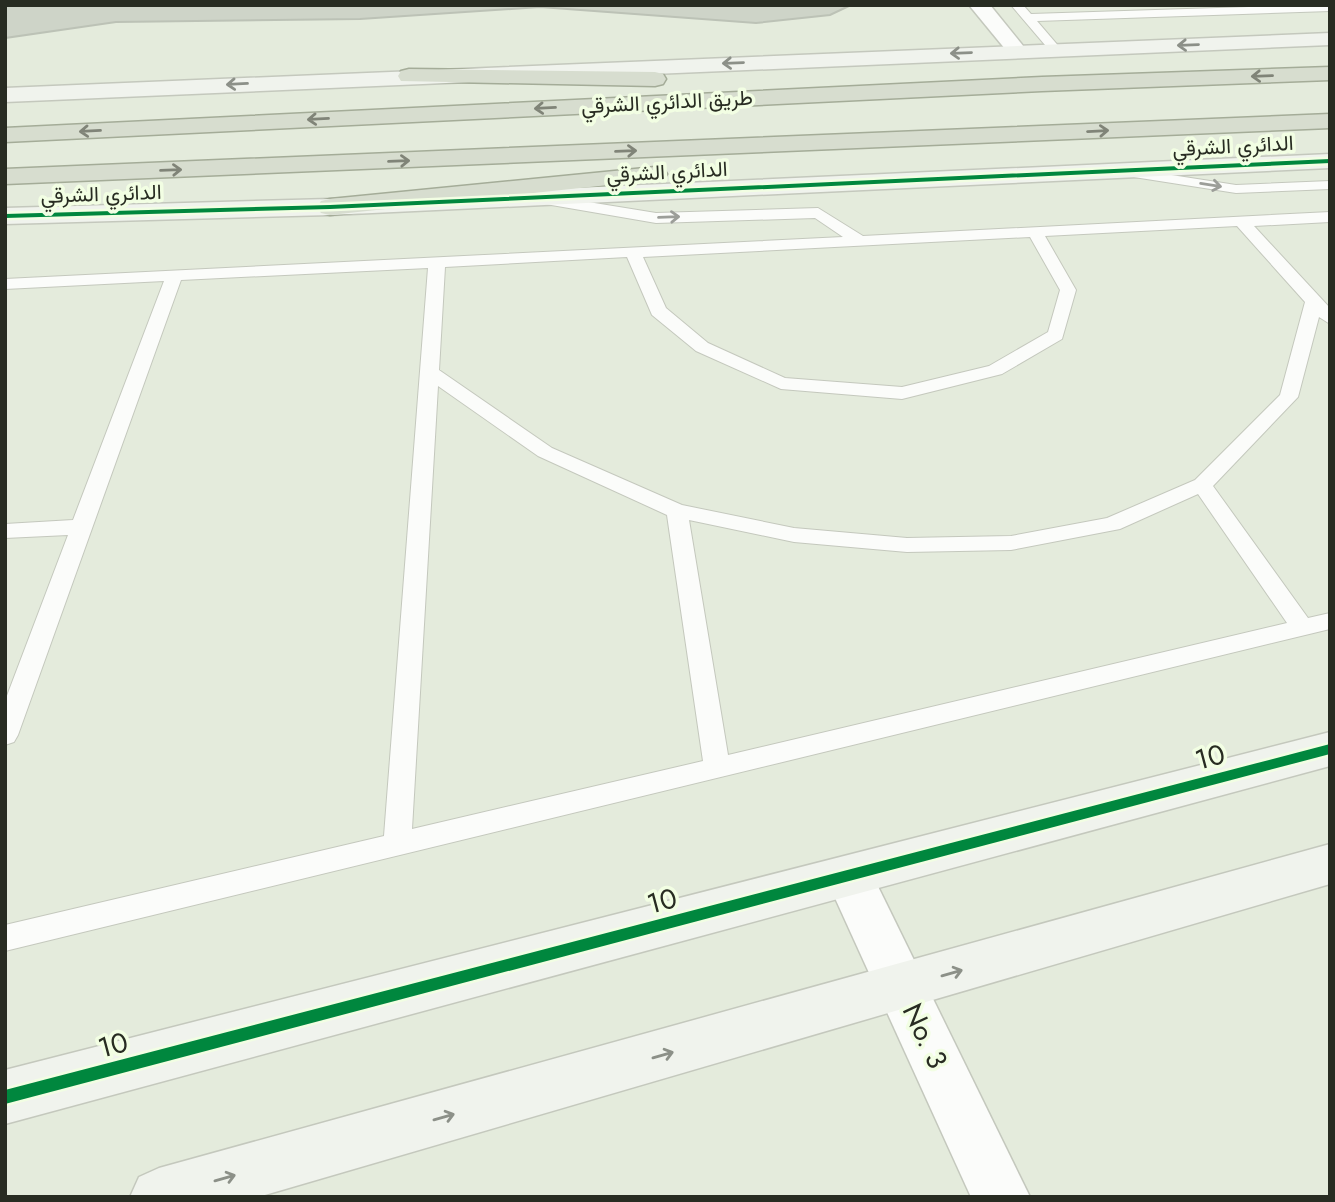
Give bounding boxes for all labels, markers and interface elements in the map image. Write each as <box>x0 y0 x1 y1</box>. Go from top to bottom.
one-way arrow <box>1177 38 1200 51</box>
one-way arrow <box>950 47 973 60</box>
one-way arrow <box>722 56 745 69</box>
one-way arrow <box>1250 69 1273 82</box>
one-way arrow <box>226 78 249 91</box>
street label: طريق الدائري الشرقي <box>580 83 754 123</box>
one-way arrow <box>534 102 557 115</box>
one-way arrow <box>306 113 329 126</box>
one-way arrow <box>79 124 102 137</box>
one-way arrow <box>1086 125 1109 138</box>
street label: الدائري الشرقي <box>1172 128 1294 166</box>
one-way arrow <box>614 145 637 158</box>
one-way arrow <box>387 154 410 167</box>
street label: الدائري الشرقي <box>606 154 728 192</box>
one-way arrow <box>160 164 183 177</box>
street label: الدائري الشرقي <box>40 177 162 213</box>
one-way arrow <box>1199 179 1222 192</box>
one-way arrow <box>658 211 681 224</box>
street label: 10 <box>1190 733 1230 781</box>
street label: 10 <box>642 877 682 925</box>
one-way arrow <box>941 965 963 978</box>
street label: No. 3 <box>892 997 958 1075</box>
street label: 10 <box>93 1021 133 1069</box>
one-way arrow <box>652 1047 674 1060</box>
one-way arrow <box>433 1109 455 1122</box>
one-way arrow <box>214 1171 236 1184</box>

